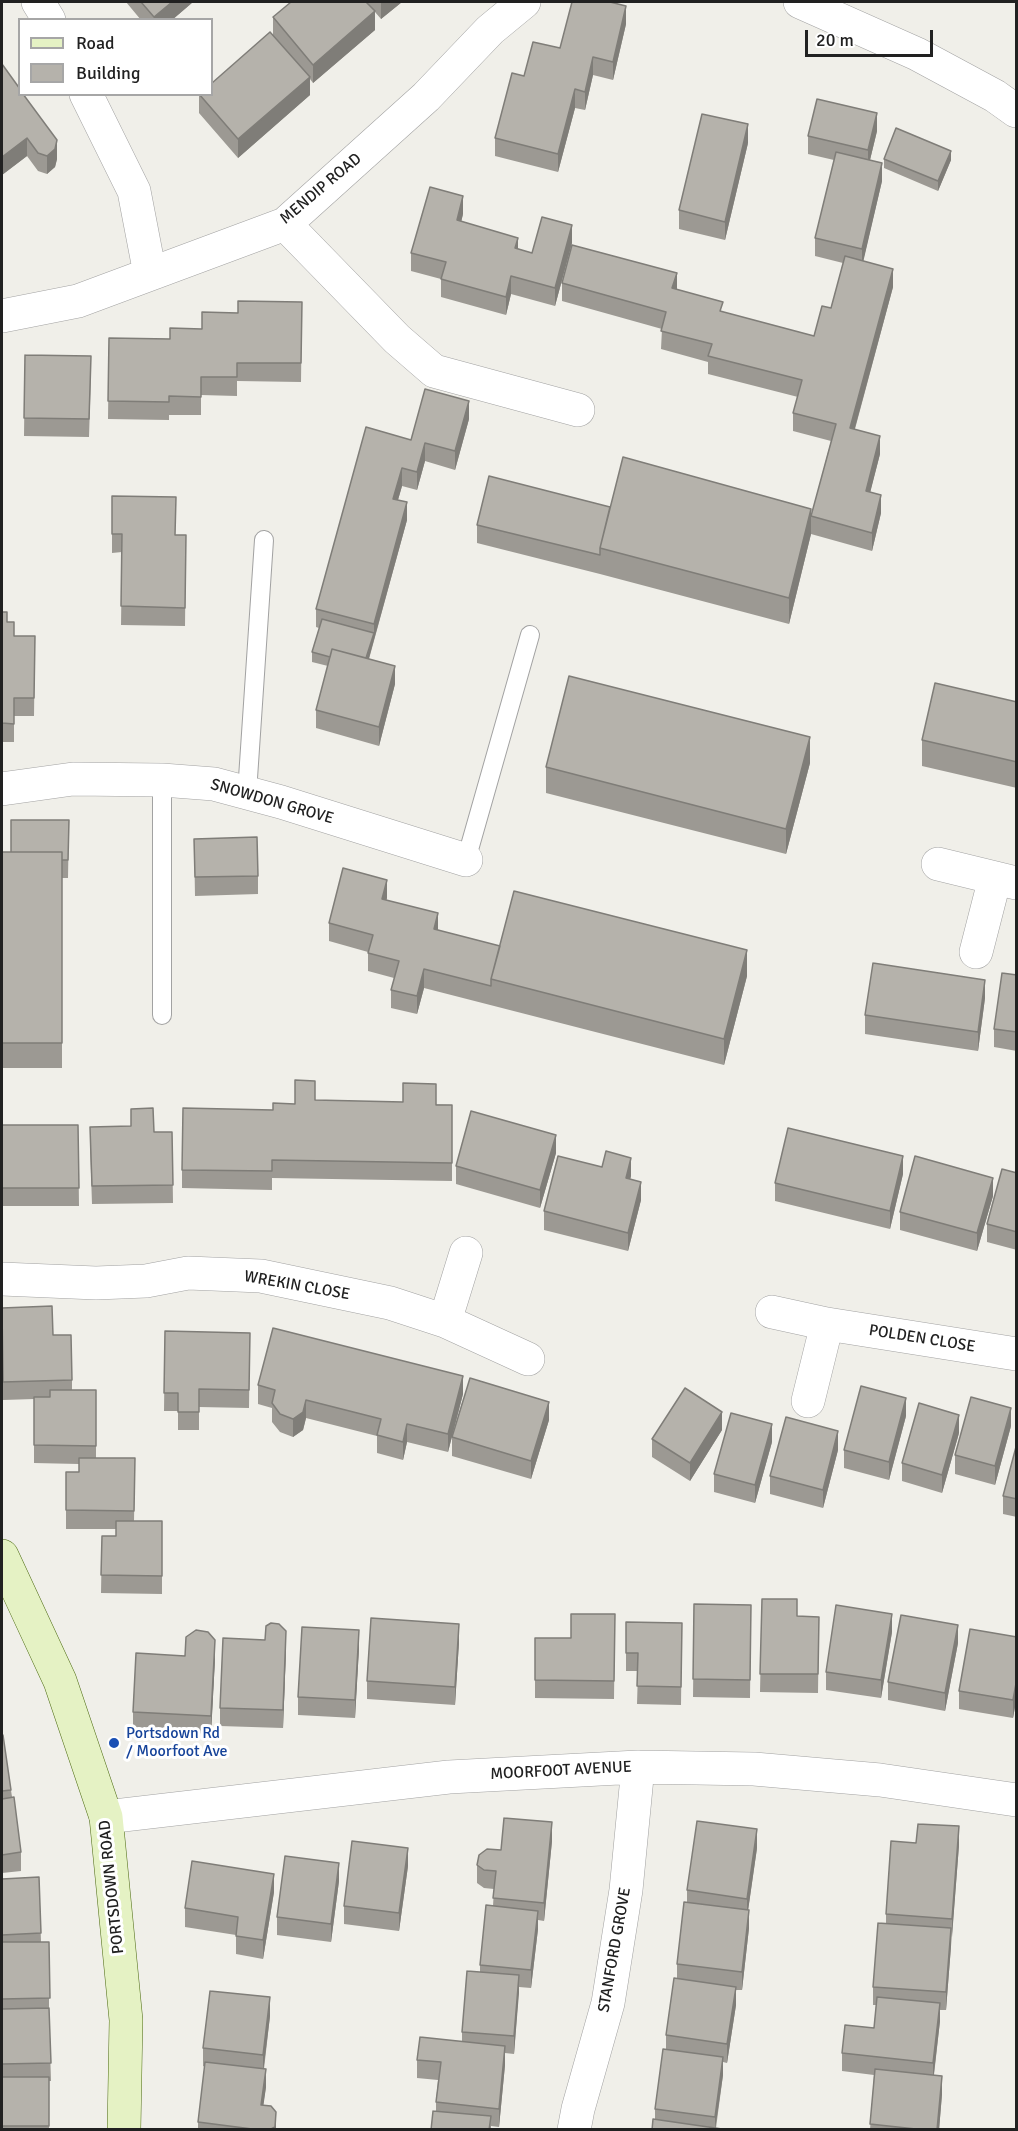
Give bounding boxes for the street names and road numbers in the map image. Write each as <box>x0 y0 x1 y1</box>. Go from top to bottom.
street label: MENDIP ROAD <box>276 149 366 229</box>
street label: SNOWDON GROVE <box>208 775 336 829</box>
street label: WREKIN CLOSE <box>243 1267 351 1305</box>
street label: POLDEN CLOSE <box>867 1321 977 1357</box>
street label: MOORFOOT AVENUE <box>490 1758 632 1784</box>
street label: PORTSDOWN ROAD <box>95 1819 129 1955</box>
street label: STANFORD GROVE <box>595 1886 635 2014</box>

